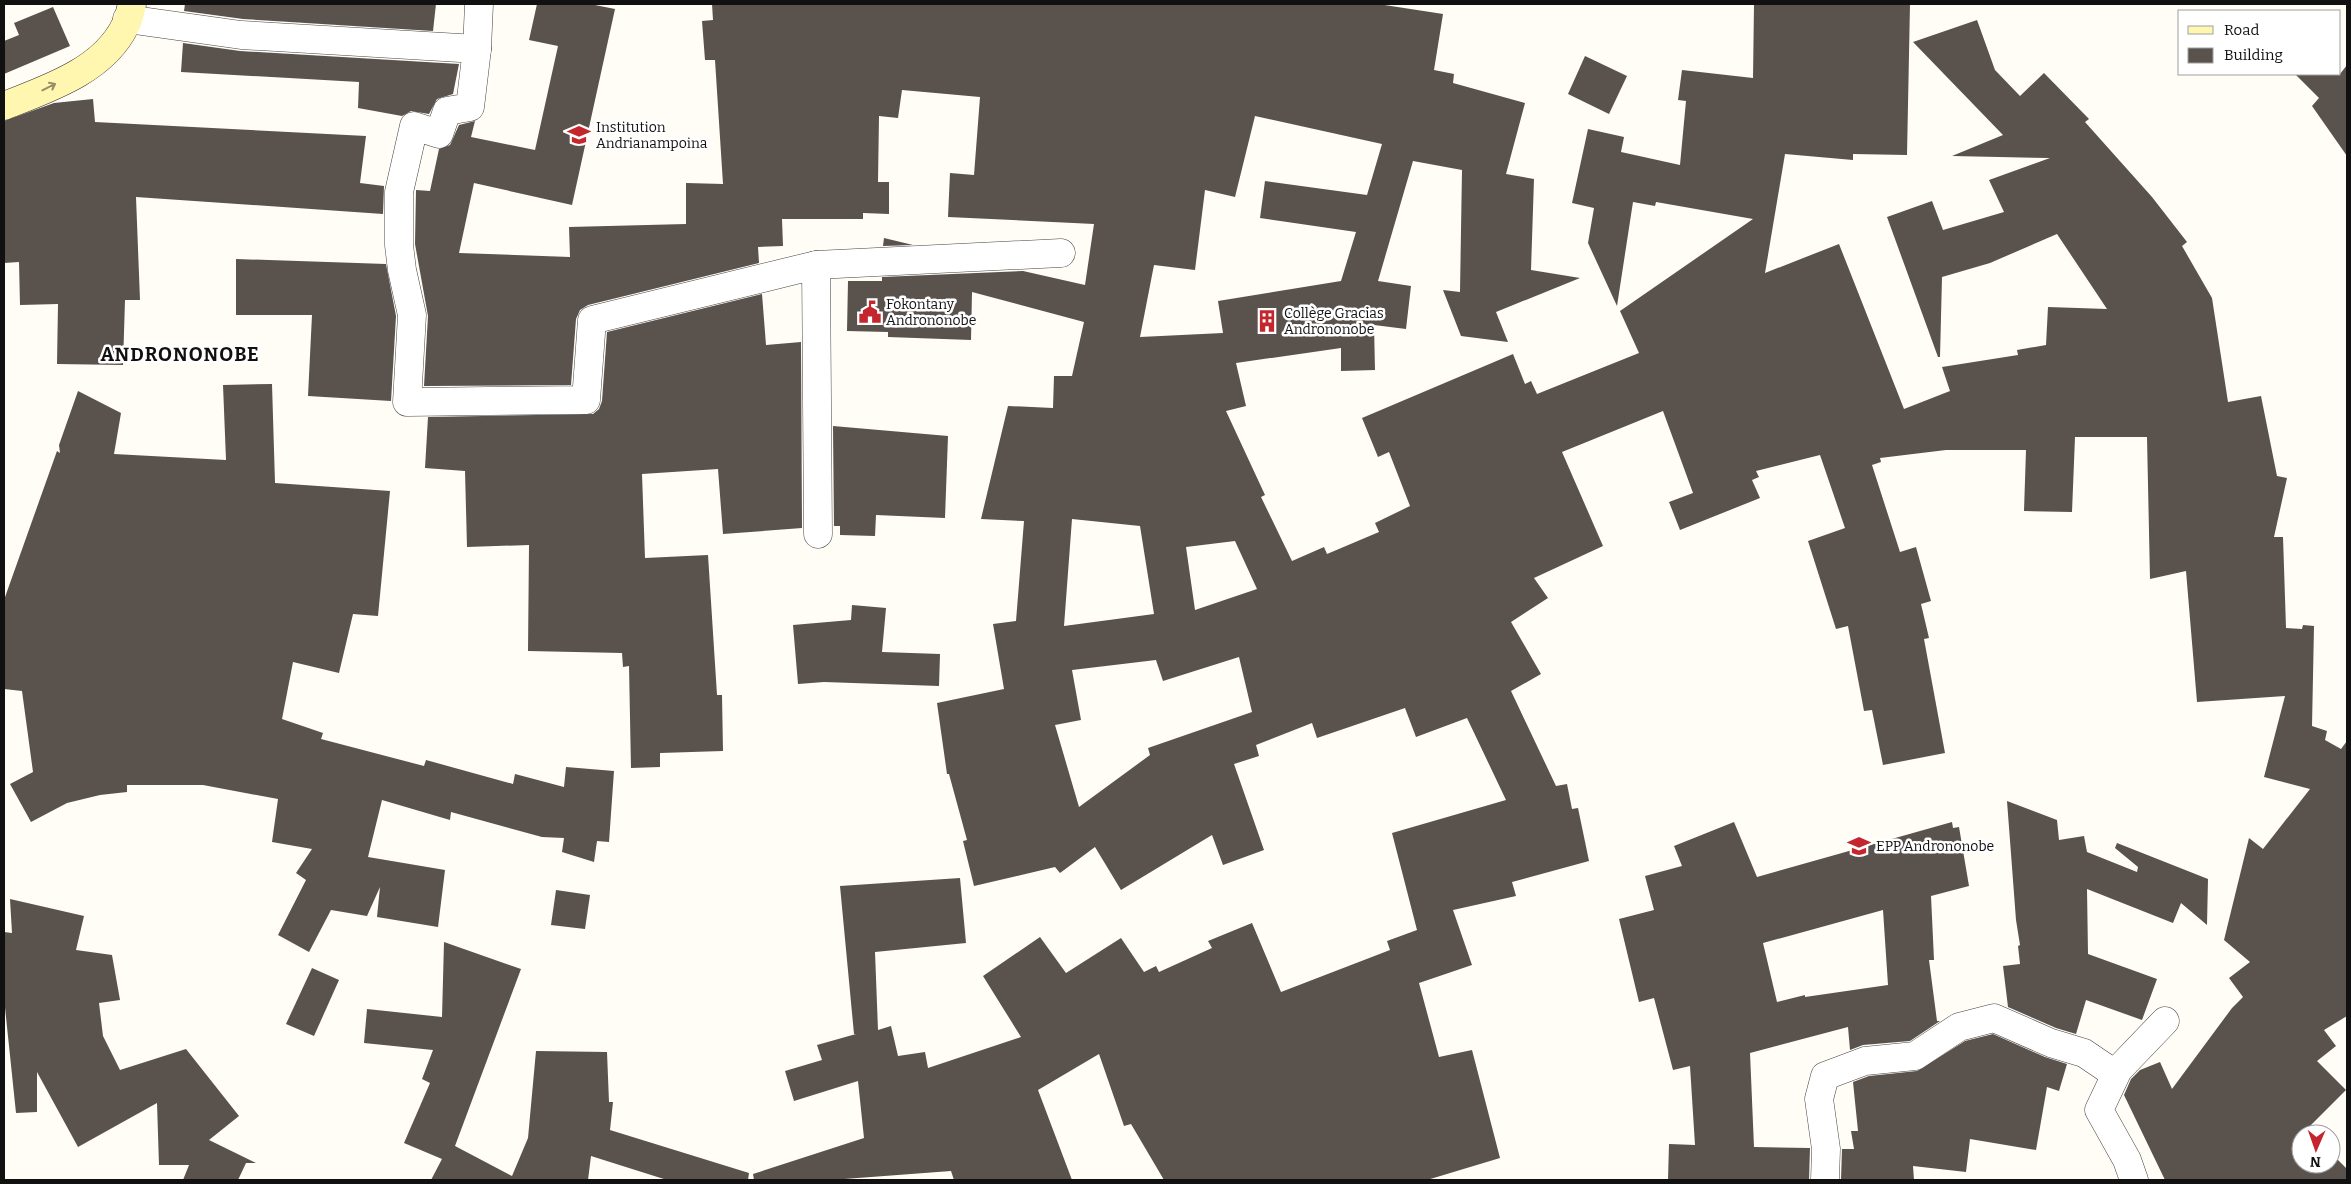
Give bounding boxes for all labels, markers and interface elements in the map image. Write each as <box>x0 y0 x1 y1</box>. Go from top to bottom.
legend <box>2178 10 2341 75</box>
text: Road <box>2224 21 2259 39</box>
text: Building <box>2224 46 2283 64</box>
one-way arrow <box>41 82 56 91</box>
place label: Institution Andrianampoina <box>596 119 708 152</box>
school or university icon: Institution Andrianampoina <box>566 122 592 148</box>
place label: Fokontany Andrononobe <box>886 296 976 329</box>
public building icon: Fokontany Andrononobe <box>857 299 883 325</box>
place label: Collège Gracias Andrononobe <box>1284 305 1384 338</box>
building icon: Collège Gracias Andrononobe <box>1254 308 1280 334</box>
district label: ANDRONONOBE <box>100 343 260 366</box>
school or university icon: EPP Andrononobe <box>1846 833 1872 859</box>
place label: EPP Andrononobe <box>1876 838 1994 855</box>
north arrow <box>2291 1124 2341 1174</box>
text: N <box>2310 1153 2321 1170</box>

